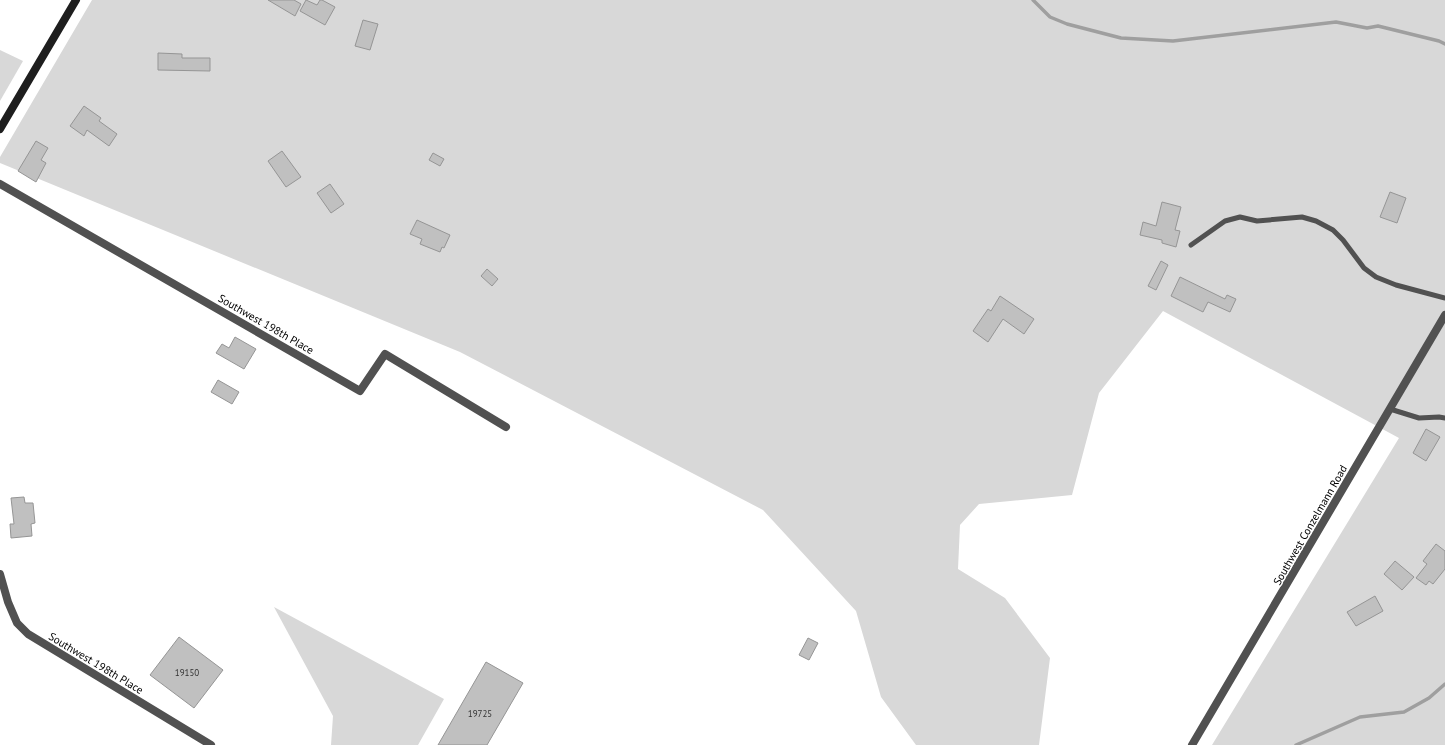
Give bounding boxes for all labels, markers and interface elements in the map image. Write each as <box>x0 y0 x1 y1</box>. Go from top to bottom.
street label: Southwest 198th Place <box>216 291 317 357</box>
street label: Southwest Conzelmann Road <box>1270 462 1350 588</box>
street label: Southwest 198th Place <box>46 629 146 697</box>
house number: 19150 <box>175 667 199 678</box>
house number: 19725 <box>468 708 492 719</box>

